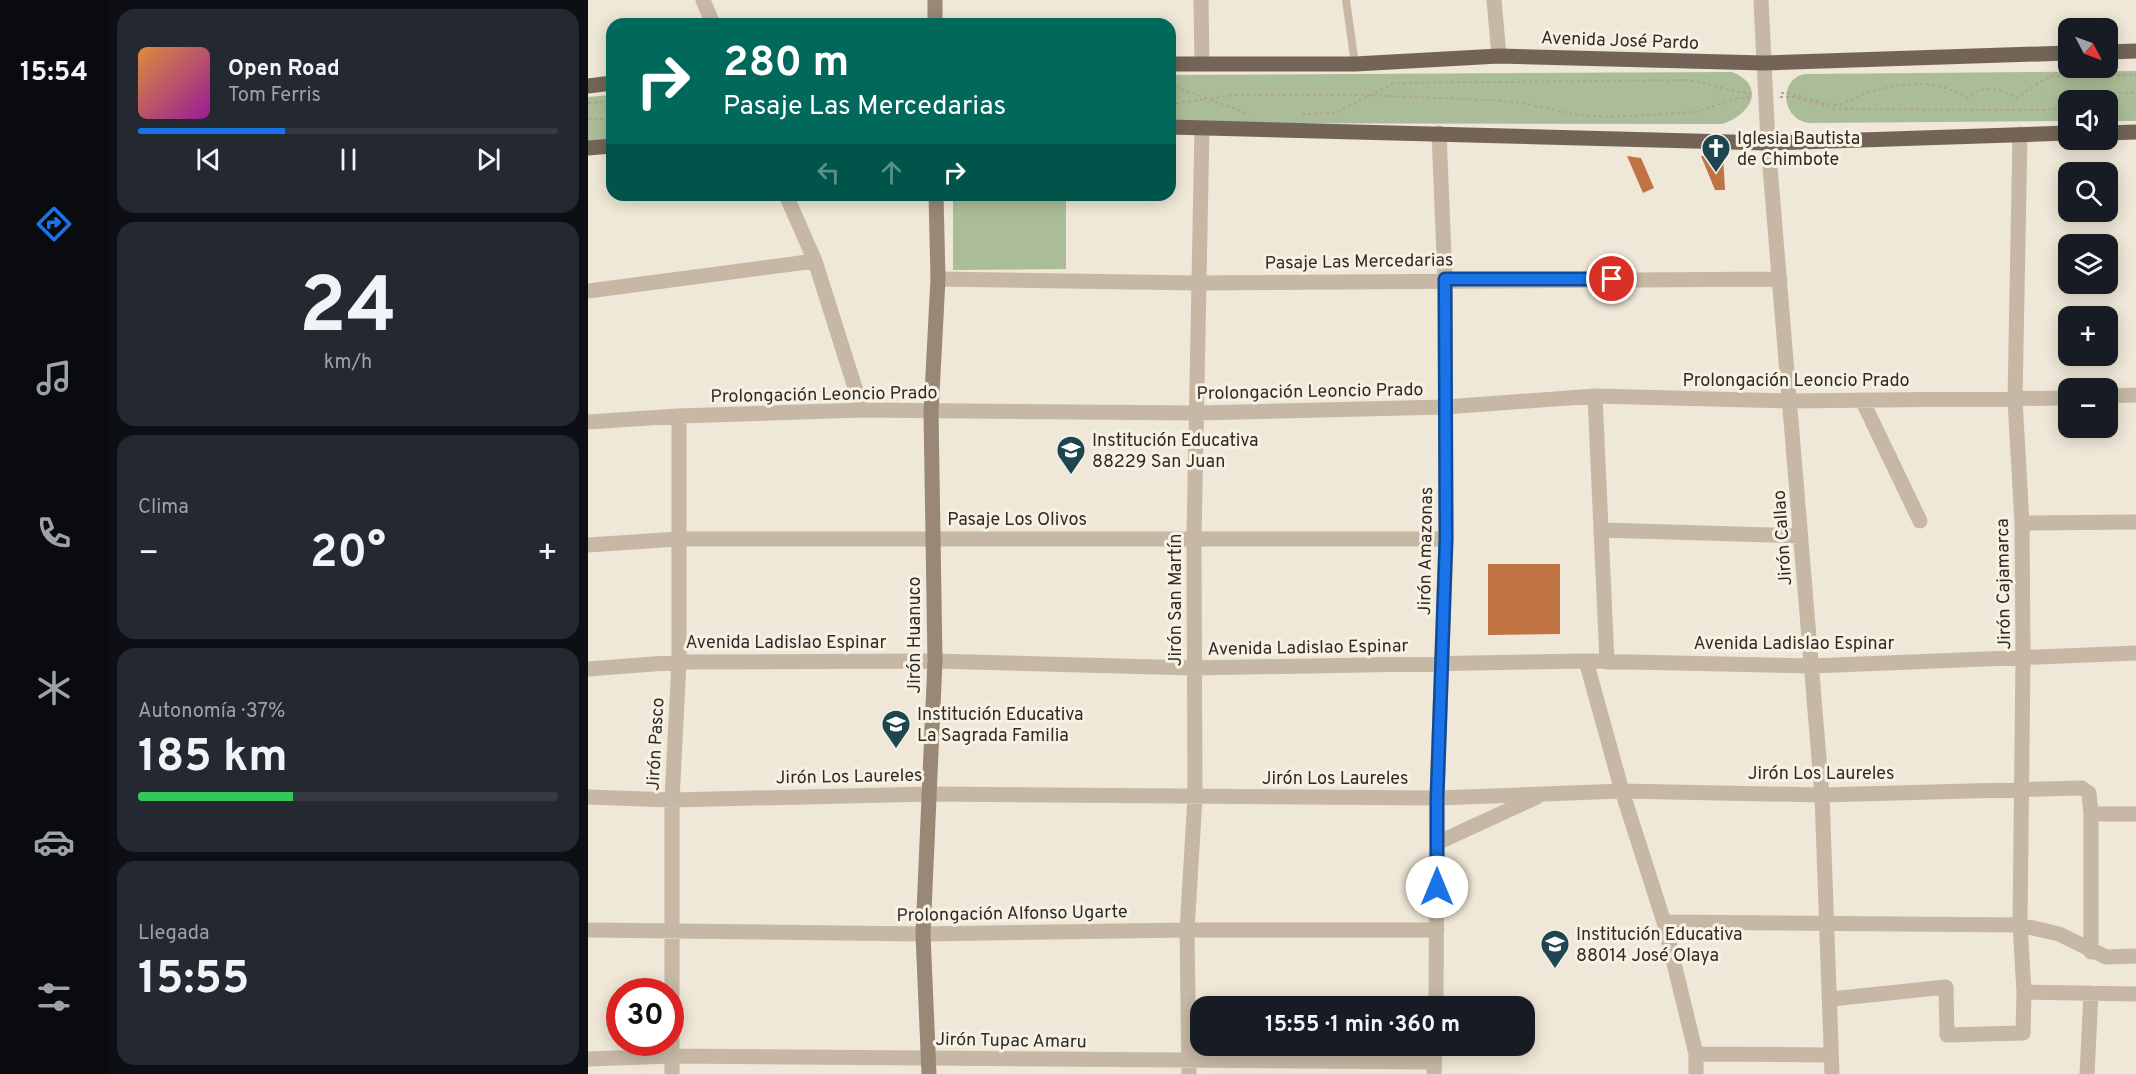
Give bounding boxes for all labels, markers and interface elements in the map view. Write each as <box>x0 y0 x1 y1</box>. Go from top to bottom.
north arrow <box>2058 18 2118 78</box>
map controls <box>2058 18 2118 438</box>
street label: Avenida José Pardo <box>1541 27 1699 56</box>
text: 280 m <box>723 38 849 91</box>
icon: right <box>624 42 702 120</box>
text: 15:54 <box>20 56 88 90</box>
text: Open Road <box>228 56 340 83</box>
text: Tom Ferris <box>228 83 321 109</box>
text: Pasaje Las Mercedarias <box>723 90 1006 124</box>
button: sound <box>2058 90 2118 150</box>
place label: Iglesia Bautista de Chimbote <box>1737 128 1860 172</box>
church icon: Iglesia Bautista de Chimbote <box>1700 132 1732 174</box>
icon: previous <box>192 143 225 176</box>
icon: pause <box>332 143 365 176</box>
icon: next <box>472 143 505 176</box>
icon: left <box>812 156 845 189</box>
icon: ahead <box>875 156 908 189</box>
icon: right <box>938 156 971 189</box>
button: search <box>2058 162 2118 222</box>
icon: directions <box>33 203 75 245</box>
button: layers <box>2058 234 2118 294</box>
street label: Pasaje Las Mercedarias <box>1264 249 1454 276</box>
pin <box>1586 253 1637 304</box>
text: 24 <box>299 261 397 360</box>
icon: arrive <box>1595 262 1628 295</box>
button: + <box>2058 306 2118 366</box>
text: km/h <box>324 350 372 376</box>
icon: music <box>33 357 75 399</box>
street label: Prolongación Leoncio Prado <box>1682 370 1910 393</box>
button: − <box>2058 378 2118 438</box>
street label: Prolongación Leoncio Prado <box>1196 379 1424 406</box>
street label: Prolongación Leoncio Prado <box>710 382 938 409</box>
place label: Institución Educativa 88229 San Juan <box>1092 430 1259 474</box>
school or university icon: Institución Educativa 88229 San Juan <box>1055 434 1087 476</box>
street label: Jirón Amazonas <box>1414 486 1439 616</box>
street label: Jirón Callao <box>1769 489 1798 586</box>
text: Clima <box>138 495 189 521</box>
street label: Pasaje Los Olivos <box>947 509 1087 532</box>
icon: phone <box>33 512 75 554</box>
street label: Jirón Cajamarca <box>1992 518 2017 650</box>
text: 20° <box>310 526 386 583</box>
text: − <box>138 534 159 576</box>
text: + <box>537 534 558 576</box>
street label: Jirón San Martín <box>1165 534 1188 666</box>
street label: Jirón Huanuco <box>904 576 927 694</box>
street label: Avenida Ladislao Espinar <box>685 632 887 655</box>
street label: Avenida Ladislao Espinar <box>1693 633 1895 656</box>
street label: Avenida Ladislao Espinar <box>1207 635 1409 662</box>
icon: climate <box>33 667 75 709</box>
street label: Jirón Pasco <box>643 697 670 791</box>
text: Autonomía · 37% <box>138 699 285 725</box>
place label: Institución Educativa La Sagrada Familia <box>917 704 1084 748</box>
school or university icon: Institución Educativa La Sagrada Familia <box>880 708 912 750</box>
text: 185 km <box>138 730 288 787</box>
street label: Jirón Los Laureles <box>1748 763 1894 786</box>
street label: Jirón Los Laureles <box>776 765 923 790</box>
street label: Jirón Los Laureles <box>1262 768 1408 791</box>
icon: car <box>33 821 75 863</box>
position arrow <box>1405 855 1469 919</box>
street label: Prolongación Alfonso Ugarte <box>896 901 1128 928</box>
text: Llegada <box>138 921 210 947</box>
place label: Institución Educativa 88014 José Olaya <box>1576 924 1743 968</box>
school or university icon: Institución Educativa 88014 José Olaya <box>1539 928 1571 970</box>
text: 15:55 <box>138 952 249 1009</box>
icon: filters <box>33 976 75 1018</box>
speed limit sign: 30 <box>606 978 684 1056</box>
text: 15:55 · 1 min · 360 m <box>1265 1012 1460 1039</box>
street label: Jirón Tupac Amaru <box>935 1029 1087 1054</box>

